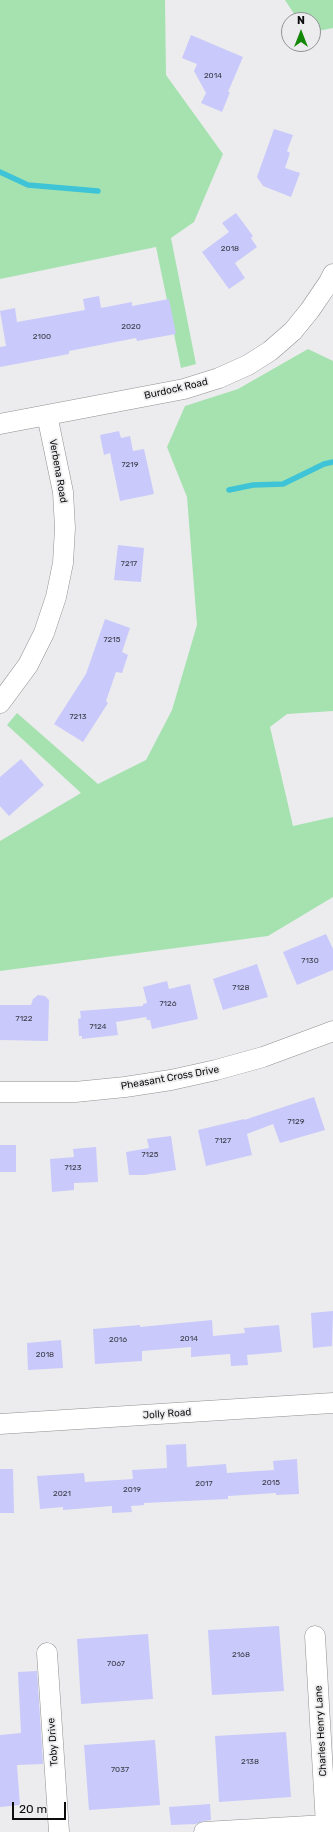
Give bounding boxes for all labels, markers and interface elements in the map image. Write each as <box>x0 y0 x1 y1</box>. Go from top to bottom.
north arrow <box>281 12 321 52</box>
text: N <box>297 14 305 27</box>
house number: 2014 <box>204 71 222 81</box>
house number: 2018 <box>221 244 239 254</box>
house number: 2020 <box>121 322 141 332</box>
house number: 2100 <box>33 332 51 342</box>
street label: Burdock Road <box>143 376 209 402</box>
street label: Verbena Road <box>46 438 70 504</box>
house number: 7219 <box>122 460 138 470</box>
house number: 7217 <box>121 559 137 569</box>
house number: 7215 <box>104 635 120 645</box>
house number: 7213 <box>69 712 87 722</box>
house number: 7130 <box>301 956 319 966</box>
house number: 7128 <box>232 983 250 993</box>
house number: 7126 <box>159 999 177 1009</box>
house number: 7122 <box>16 1014 32 1024</box>
house number: 7124 <box>89 1022 107 1032</box>
street label: Pheasant Cross Drive <box>120 1063 220 1093</box>
house number: 7129 <box>288 1117 304 1127</box>
house number: 7127 <box>215 1136 231 1146</box>
house number: 7125 <box>142 1150 158 1160</box>
house number: 7123 <box>64 1163 82 1173</box>
house number: 2014 <box>180 1334 198 1344</box>
house number: 2016 <box>109 1335 127 1345</box>
house number: 2018 <box>36 1350 54 1360</box>
street label: Jolly Road <box>142 1406 192 1422</box>
house number: 2015 <box>262 1478 280 1488</box>
house number: 2017 <box>195 1479 213 1489</box>
house number: 2019 <box>123 1485 141 1495</box>
house number: 2021 <box>53 1489 71 1499</box>
house number: 2168 <box>232 1650 250 1660</box>
house number: 7067 <box>107 1659 125 1669</box>
street label: Charles Henry Lane <box>313 1685 329 1777</box>
street label: Toby Drive <box>45 1717 61 1767</box>
house number: 2138 <box>241 1757 259 1767</box>
house number: 7037 <box>111 1765 129 1775</box>
scale bar <box>14 1794 68 1820</box>
text: 20 m <box>19 1802 47 1816</box>

